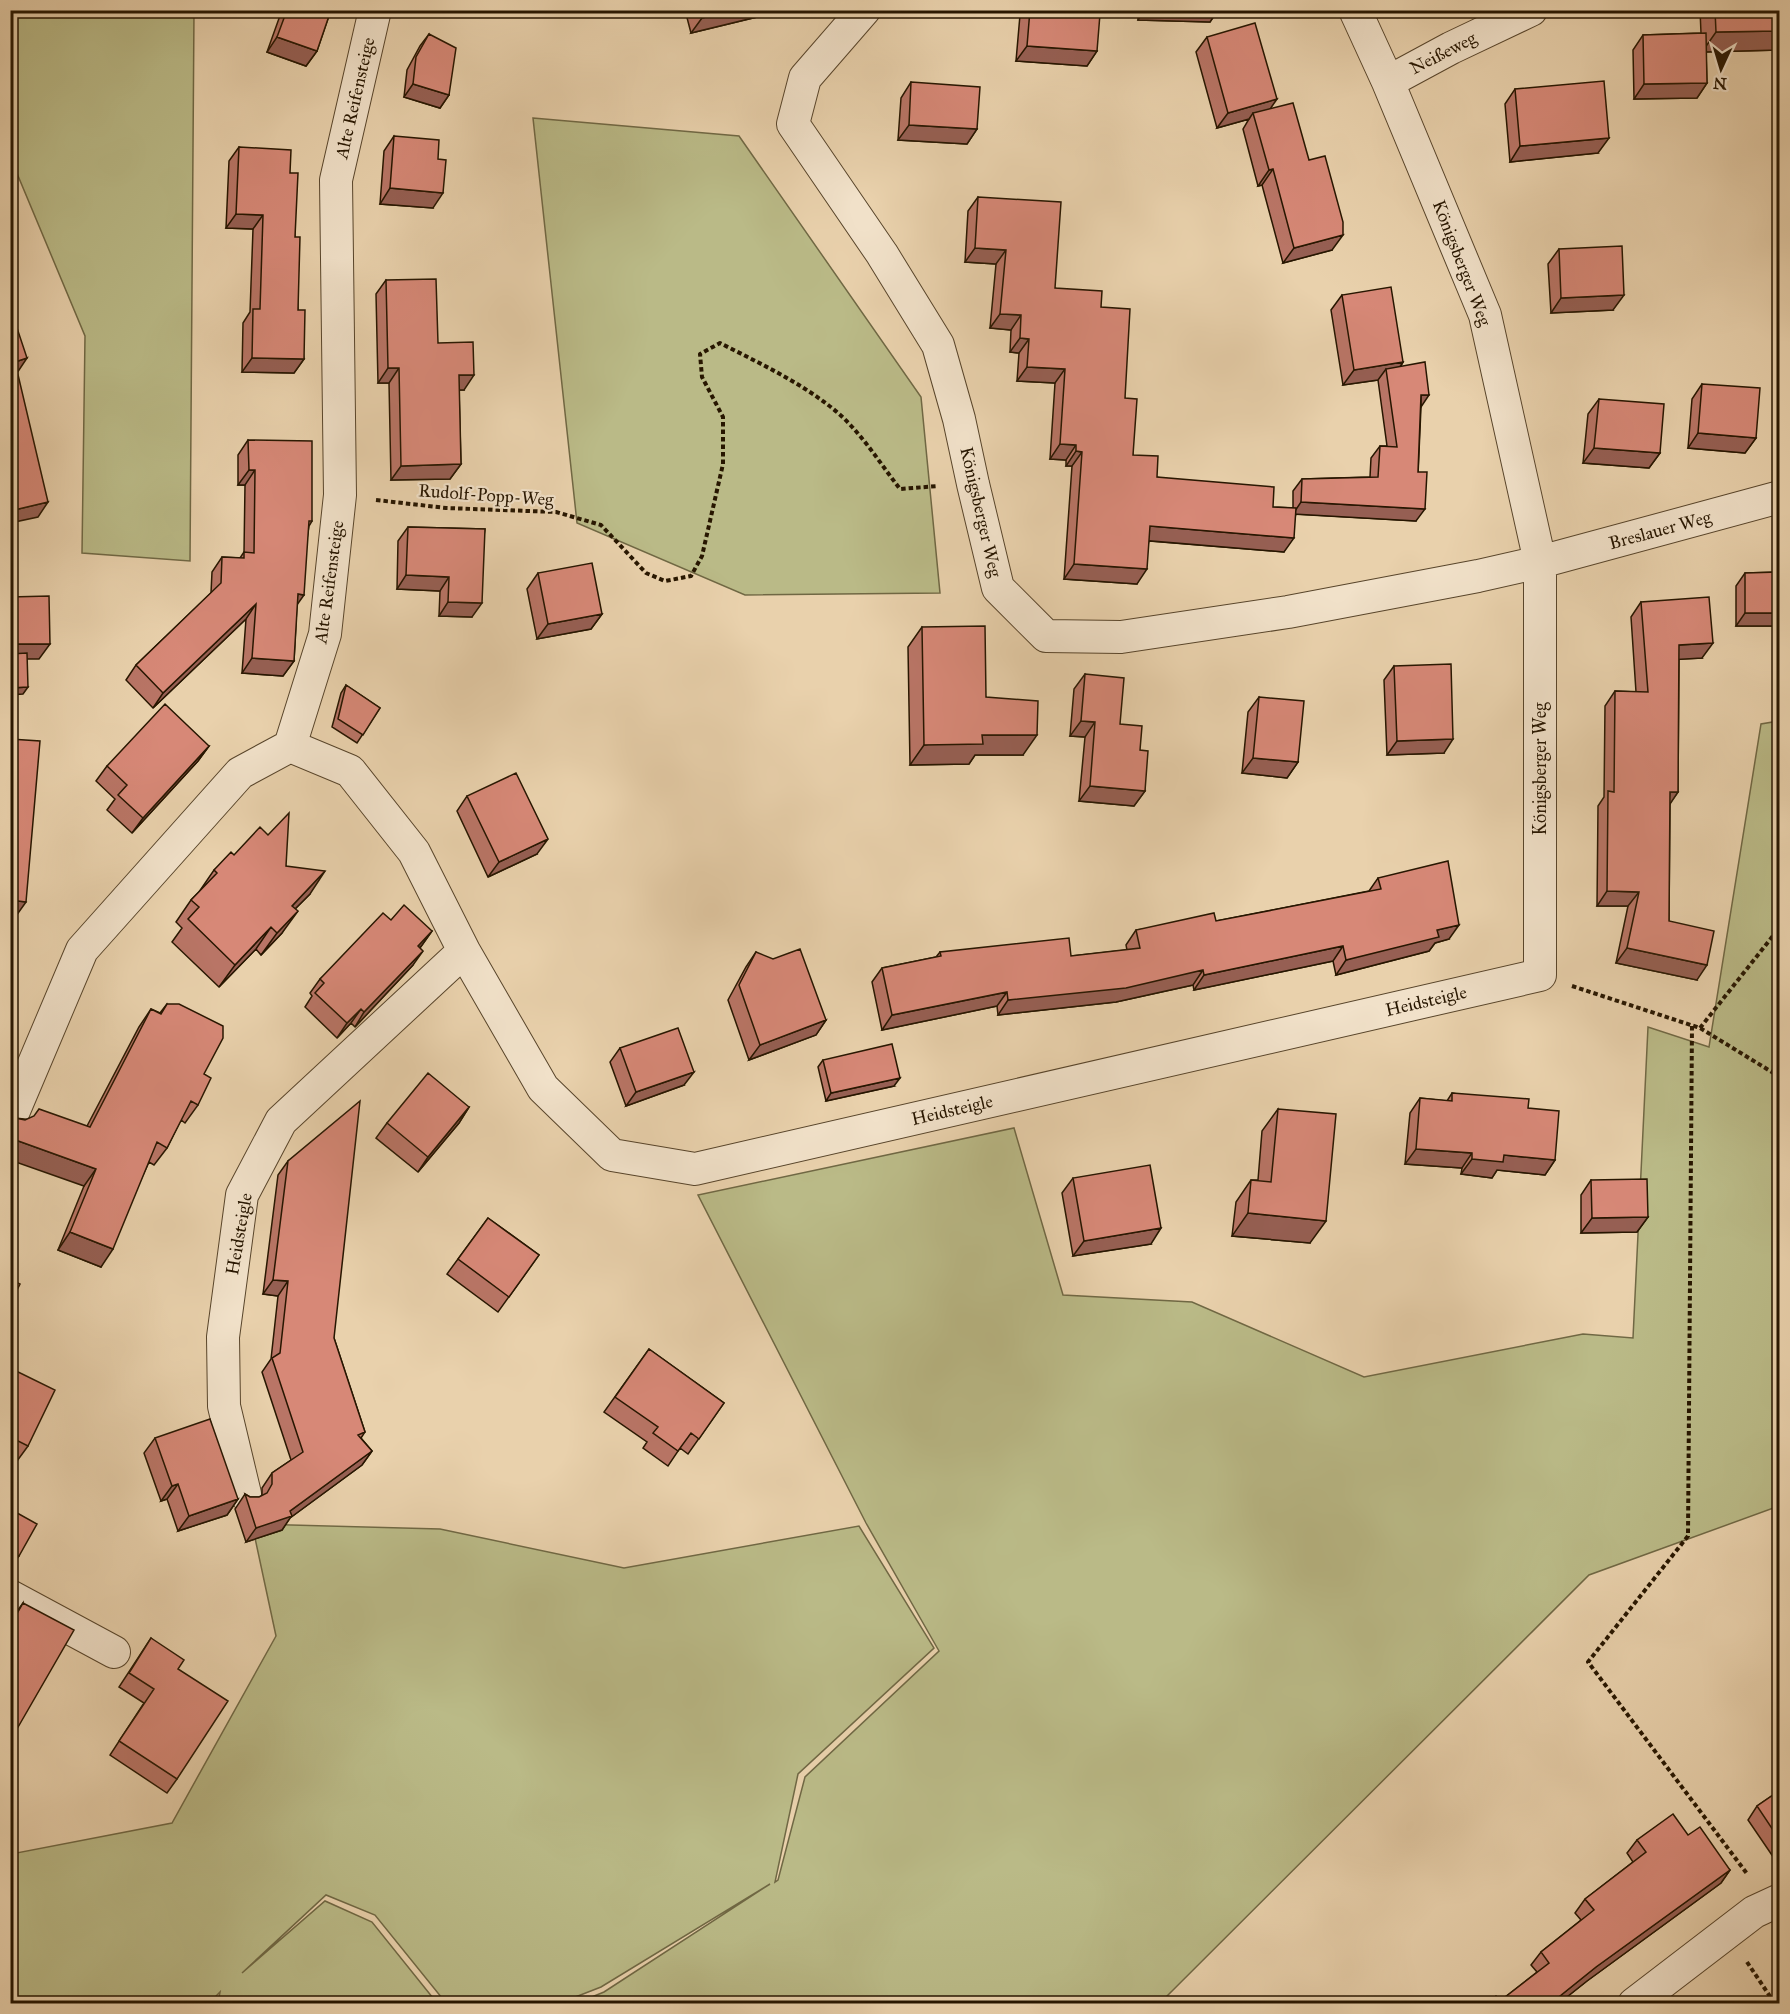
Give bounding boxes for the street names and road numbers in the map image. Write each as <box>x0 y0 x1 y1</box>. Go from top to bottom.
street label: Neißeweg <box>1406 27 1481 80</box>
street label: Alte Reifensteige <box>330 35 381 162</box>
street label: Königsberger Weg <box>1427 197 1496 330</box>
street label: Königsberger Weg <box>954 445 1007 580</box>
street label: Rudolf-Popp-Weg <box>418 479 555 512</box>
street label: Breslauer Weg <box>1606 506 1714 555</box>
street label: Alte Reifensteige <box>309 519 350 646</box>
street label: Königsberger Weg <box>1529 702 1552 836</box>
street label: Heidsteigle <box>1383 981 1469 1022</box>
street label: Heidsteigle <box>909 1090 995 1131</box>
street label: Heidsteigle <box>221 1191 258 1277</box>

